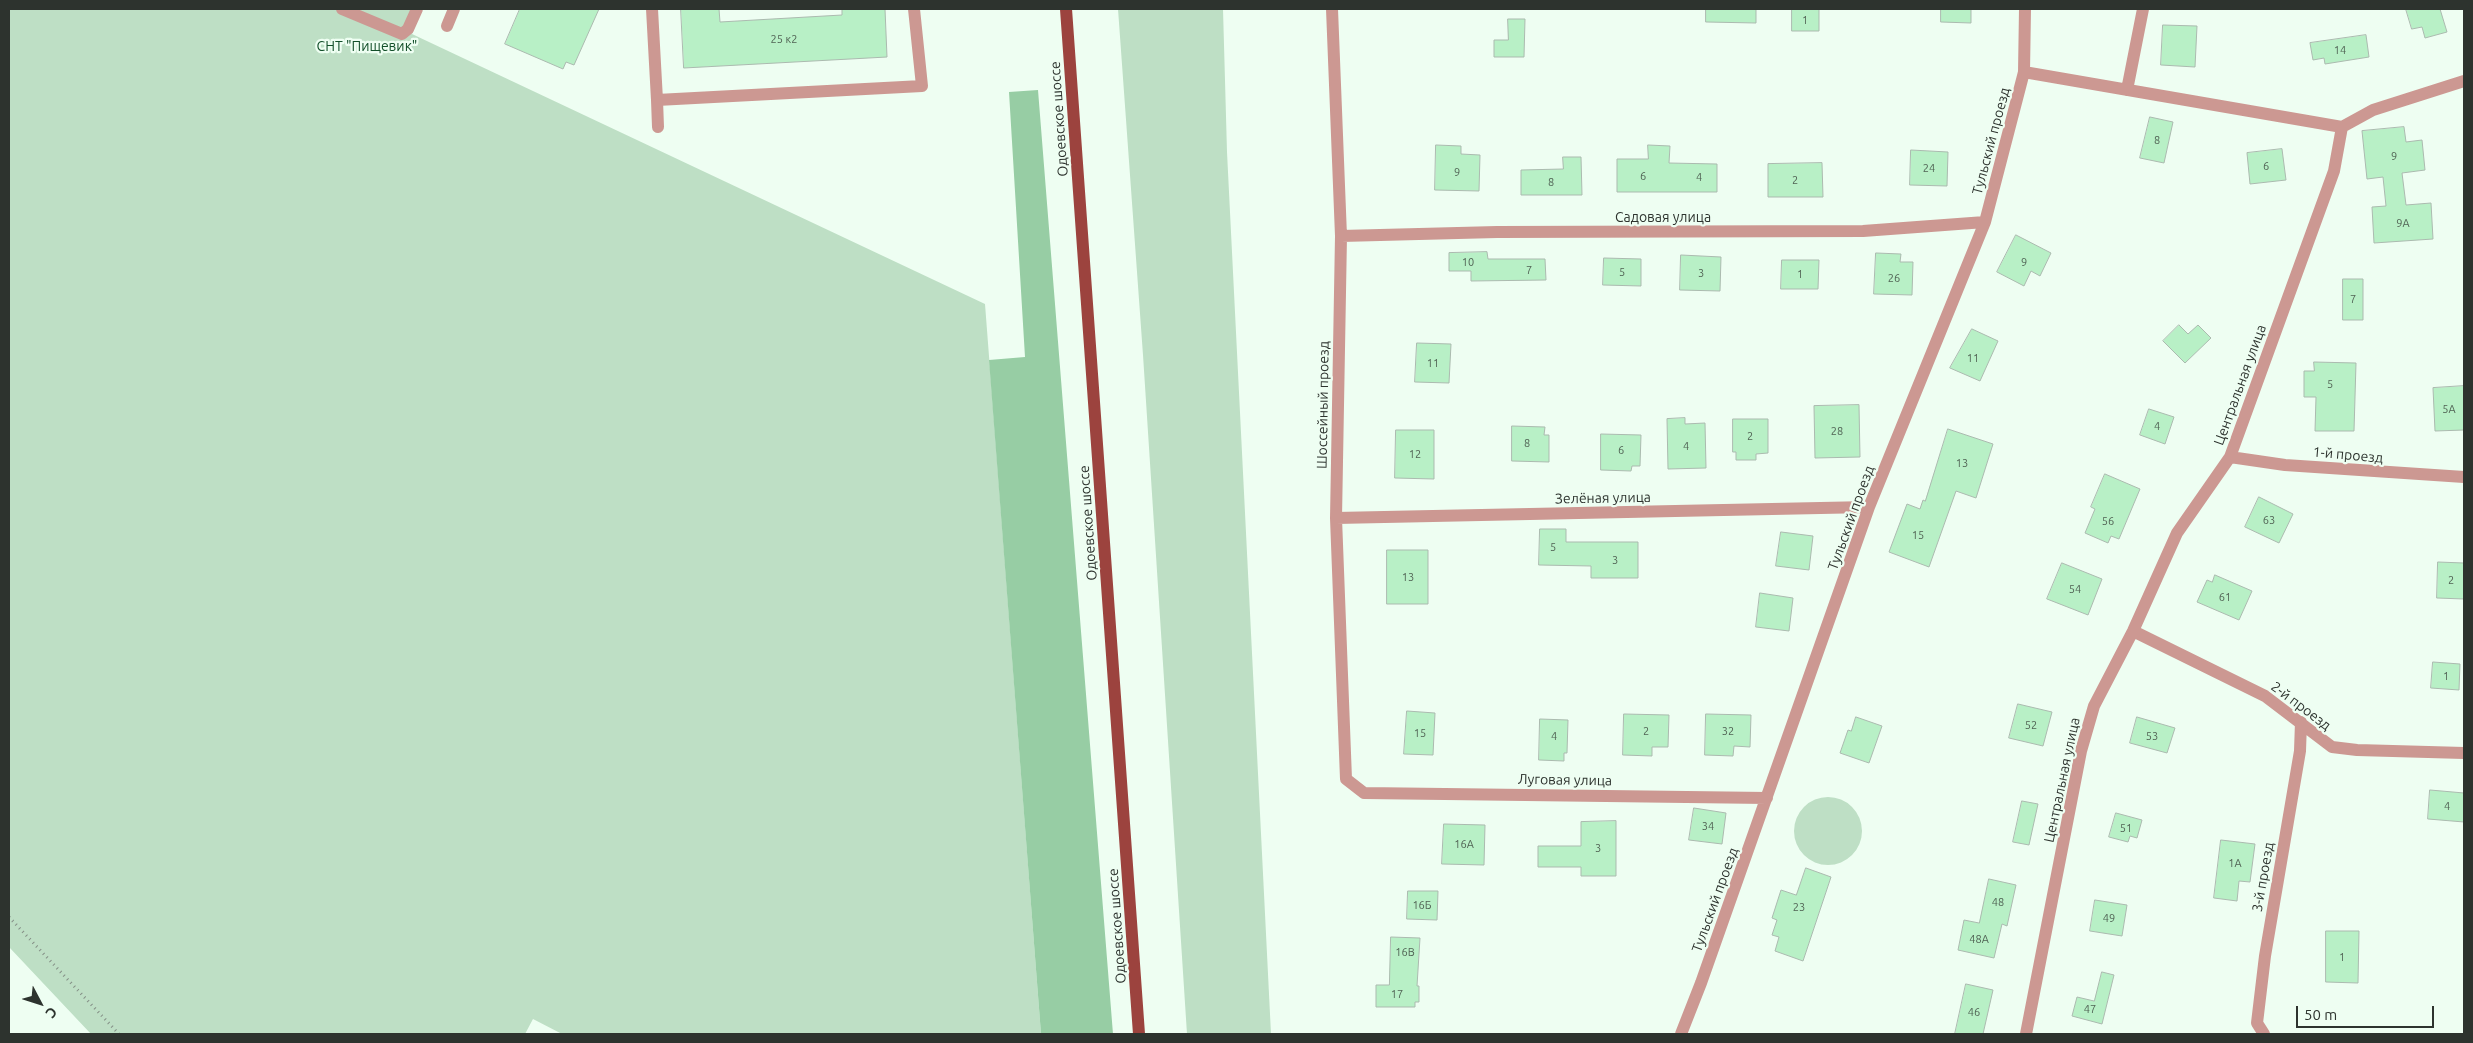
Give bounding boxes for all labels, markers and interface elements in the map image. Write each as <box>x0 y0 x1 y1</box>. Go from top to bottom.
house number: 1 <box>1802 13 1808 27</box>
house number: 25 к2 <box>771 32 797 46</box>
park label: СНТ "Пищевик" <box>317 38 417 54</box>
house number: 14 <box>2334 43 2346 57</box>
street label: Одоевское шоссе <box>1047 61 1071 177</box>
street label: Тульский проезд <box>1969 86 2013 196</box>
house number: 8 <box>2154 133 2160 147</box>
house number: 9 <box>2391 149 2397 163</box>
house number: 6 <box>2263 159 2269 173</box>
house number: 24 <box>1923 161 1935 175</box>
house number: 9 <box>1454 165 1460 179</box>
house number: 6 <box>1640 169 1646 183</box>
house number: 4 <box>1696 170 1702 184</box>
house number: 2 <box>1792 173 1798 187</box>
house number: 8 <box>1548 175 1554 189</box>
street label: Садовая улица <box>1615 209 1711 225</box>
house number: 9А <box>2396 216 2410 230</box>
house number: 10 <box>1462 255 1474 269</box>
house number: 9 <box>2021 255 2027 269</box>
house number: 7 <box>1526 263 1532 277</box>
house number: 5 <box>1619 265 1625 279</box>
house number: 3 <box>1698 266 1704 280</box>
house number: 1 <box>1797 267 1803 281</box>
house number: 26 <box>1888 271 1900 285</box>
house number: 7 <box>2350 292 2356 306</box>
street label: Центральная улица <box>2210 322 2270 448</box>
street label: Шоссейный проезд <box>1313 341 1333 469</box>
house number: 11 <box>1967 351 1979 365</box>
house number: 11 <box>1427 356 1439 370</box>
house number: 5 <box>2327 377 2333 391</box>
house number: 5А <box>2442 402 2456 416</box>
house number: 4 <box>2154 419 2160 433</box>
house number: 28 <box>1831 424 1843 438</box>
house number: 2 <box>1747 429 1753 443</box>
house number: 8 <box>1524 436 1530 450</box>
house number: 4 <box>1683 439 1689 453</box>
house number: 6 <box>1618 443 1624 457</box>
street label: 1-й проезд <box>2312 444 2384 466</box>
house number: 12 <box>1409 447 1421 461</box>
house number: 13 <box>1956 456 1968 470</box>
street label: Тульский проезд <box>1824 463 1878 573</box>
street label: Одоевское шоссе <box>1076 465 1100 581</box>
street label: Зелёная улица <box>1555 489 1651 507</box>
house number: 63 <box>2263 513 2275 527</box>
house number: 56 <box>2102 514 2114 528</box>
house number: 15 <box>1912 528 1924 542</box>
house number: 5 <box>1550 540 1556 554</box>
house number: 3 <box>1612 553 1618 567</box>
house number: 13 <box>1402 570 1414 584</box>
house number: 2 <box>2448 573 2454 587</box>
house number: 54 <box>2069 582 2081 596</box>
house number: 61 <box>2219 590 2231 604</box>
house number: 1 <box>2443 669 2449 683</box>
street label: 2-й проезд <box>2268 678 2334 734</box>
street label: Центральная улица <box>2041 716 2083 844</box>
house number: 52 <box>2025 718 2037 732</box>
house number: 2 <box>1643 724 1649 738</box>
house number: 32 <box>1722 724 1734 738</box>
house number: 15 <box>1414 726 1426 740</box>
house number: 4 <box>1551 729 1557 743</box>
house number: 53 <box>2146 729 2158 743</box>
street label: Луговая улица <box>1518 771 1612 789</box>
house number: 4 <box>2444 799 2450 813</box>
house number: 34 <box>1702 819 1714 833</box>
house number: 51 <box>2120 821 2132 835</box>
house number: 16А <box>1454 837 1474 851</box>
house number: 3 <box>1595 841 1601 855</box>
street label: 3-й проезд <box>2249 841 2277 913</box>
street label: Тульский проезд <box>1688 845 1742 955</box>
house number: 1А <box>2228 856 2242 870</box>
street label: Одоевское шоссе <box>1105 868 1129 984</box>
house number: 48 <box>1992 895 2004 909</box>
house number: 16Б <box>1412 898 1432 912</box>
house number: 23 <box>1793 900 1805 914</box>
house number: 49 <box>2103 911 2115 925</box>
house number: 48А <box>1969 932 1989 946</box>
house number: 16В <box>1395 945 1415 959</box>
house number: 1 <box>2339 950 2345 964</box>
north arrow <box>15 978 65 1028</box>
house number: 17 <box>1391 987 1403 1001</box>
scale bar <box>2298 996 2436 1028</box>
house number: 47 <box>2084 1002 2096 1016</box>
text: С <box>42 1004 61 1021</box>
house number: 46 <box>1968 1005 1980 1019</box>
text: 50 m <box>2304 1006 2337 1023</box>

